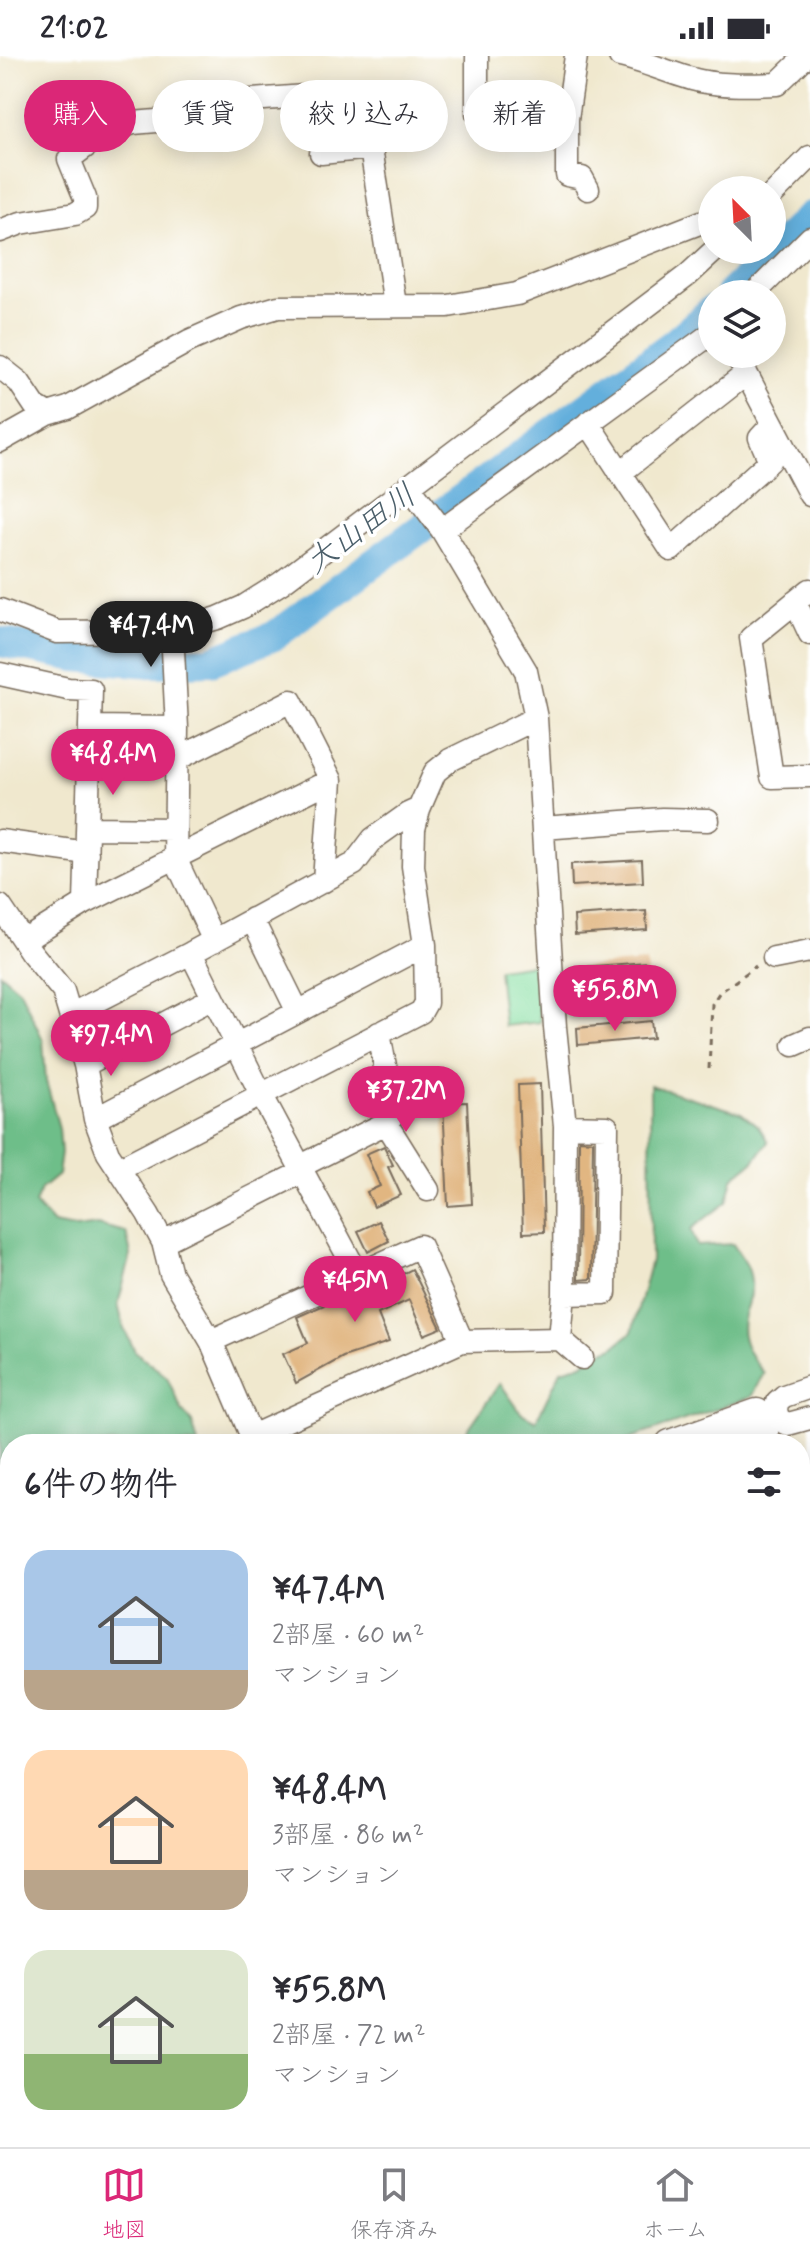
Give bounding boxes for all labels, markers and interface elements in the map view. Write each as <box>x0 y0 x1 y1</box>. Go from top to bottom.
text: 21:02 <box>40 9 108 48</box>
chip: 購入 <box>24 80 136 152</box>
chip: 賃貸 <box>152 80 264 152</box>
chip: 絞り込み <box>280 80 448 152</box>
chip: 新着 <box>464 80 576 152</box>
north arrow <box>698 176 786 264</box>
map controls <box>698 176 786 368</box>
button: layers <box>698 280 786 368</box>
water label: 大山田川 <box>297 475 425 584</box>
pin: ¥47.4M <box>86 601 216 669</box>
text: ¥47.4M <box>108 610 194 644</box>
pin: ¥48.4M <box>48 729 178 797</box>
text: ¥48.4M <box>69 738 157 772</box>
pin: ¥55.8M <box>550 965 680 1033</box>
text: ¥55.8M <box>571 974 659 1008</box>
pin: ¥97.4M <box>46 1010 176 1078</box>
text: ¥97.4M <box>69 1019 153 1053</box>
pin: ¥37.2M <box>341 1066 471 1134</box>
text: ¥37.2M <box>366 1075 446 1109</box>
pin: ¥45M <box>308 1256 402 1324</box>
text: ¥45M <box>322 1265 388 1299</box>
icon: filters <box>742 1460 786 1504</box>
text: 6件の物件 <box>24 1463 177 1508</box>
text: ¥47.4M <box>272 1568 385 1613</box>
icon: home <box>88 1582 184 1678</box>
text: 2部屋 · 60 m² <box>272 1619 424 1653</box>
text: マンション <box>272 1659 401 1693</box>
text: ¥48.4M <box>272 1768 387 1813</box>
icon: home <box>88 1782 184 1878</box>
text: 3部屋 · 86 m² <box>272 1819 424 1853</box>
text: マンション <box>272 1859 401 1893</box>
text: ¥55.8M <box>272 1968 386 2013</box>
icon: home <box>88 1982 184 2078</box>
text: 2部屋 · 72 m² <box>272 2019 425 2053</box>
text: マンション <box>272 2059 401 2093</box>
tab: 地図 <box>102 2163 146 2245</box>
tab: 保存済み <box>350 2163 438 2245</box>
tab: ホーム <box>643 2163 708 2245</box>

